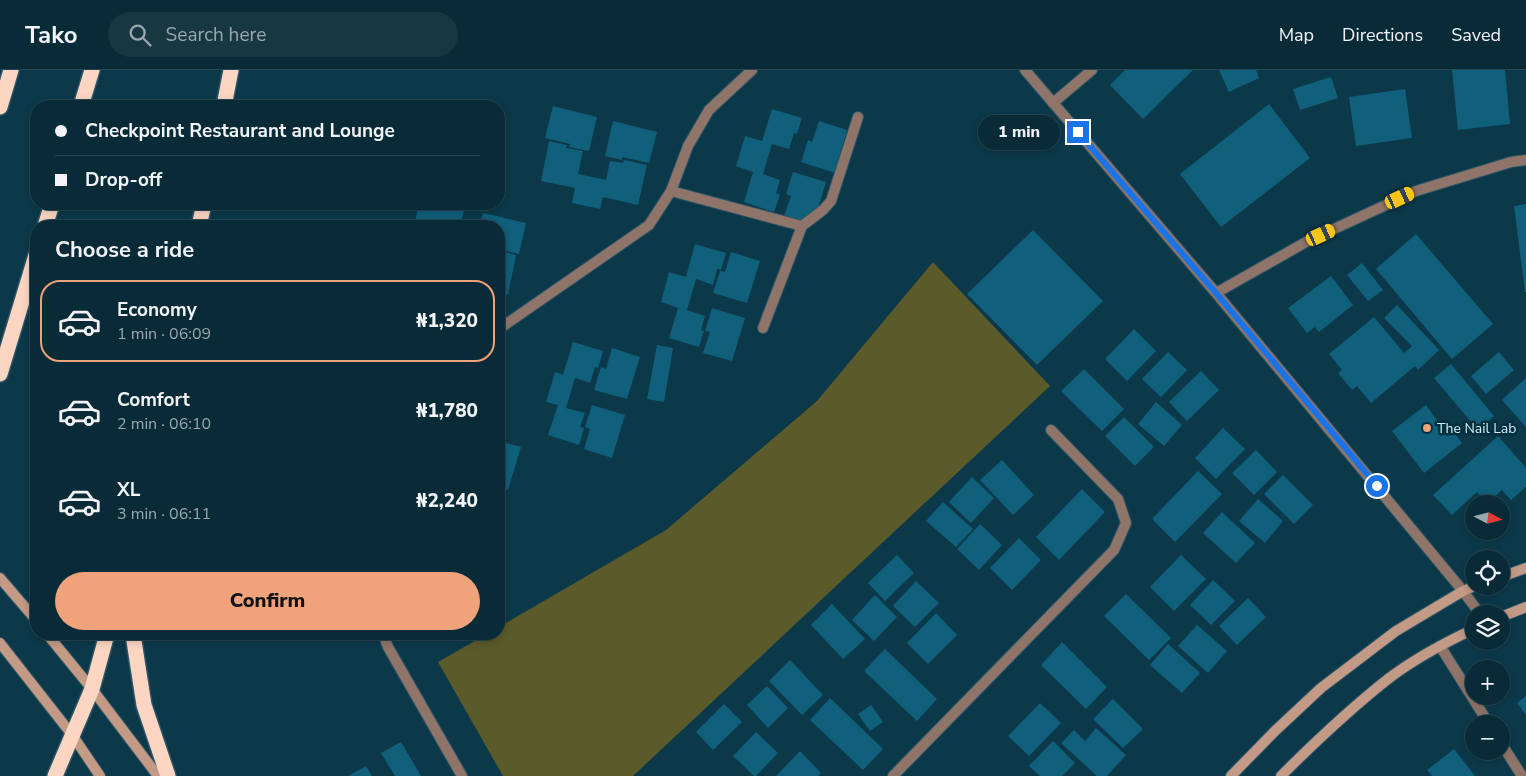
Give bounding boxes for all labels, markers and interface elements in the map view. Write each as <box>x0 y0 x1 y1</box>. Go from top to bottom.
search box <box>108 12 458 57</box>
text: Tako <box>25 19 78 51</box>
icon: search <box>126 21 154 49</box>
text: Search here <box>166 22 266 48</box>
text: Map <box>1279 23 1314 47</box>
text: Directions <box>1342 23 1423 47</box>
text: Saved <box>1451 23 1501 47</box>
callout: 1 min <box>978 114 1060 150</box>
text: Checkpoint Restaurant and Lounge <box>85 118 395 144</box>
text: 1 min <box>998 121 1040 143</box>
route end <box>1067 121 1089 143</box>
text: Drop-off <box>85 167 162 193</box>
car <box>1383 185 1416 211</box>
car <box>1304 222 1337 248</box>
text: Choose a ride <box>55 235 194 265</box>
text: Economy <box>117 297 197 323</box>
icon: car <box>57 299 102 344</box>
text: ₦1,320 <box>416 308 478 334</box>
text: 1 min · 06:09 <box>117 323 211 345</box>
text: Comfort <box>117 387 190 413</box>
icon: car <box>57 389 102 434</box>
text: ₦1,780 <box>416 398 478 424</box>
text: 2 min · 06:10 <box>117 413 211 435</box>
place label: The Nail Lab <box>1437 419 1516 438</box>
marker: The Nail Lab <box>1421 422 1433 434</box>
route start <box>1366 475 1388 497</box>
text: XL <box>117 477 140 503</box>
icon: car <box>57 479 102 524</box>
text: ₦2,240 <box>416 488 478 514</box>
north arrow <box>1465 495 1510 540</box>
map controls <box>1465 495 1510 760</box>
text: 3 min · 06:11 <box>117 503 211 525</box>
button: locate <box>1465 550 1510 595</box>
button: Confirm <box>55 572 480 630</box>
button: layers <box>1465 605 1510 650</box>
button: + <box>1465 660 1510 705</box>
button: − <box>1465 715 1510 760</box>

